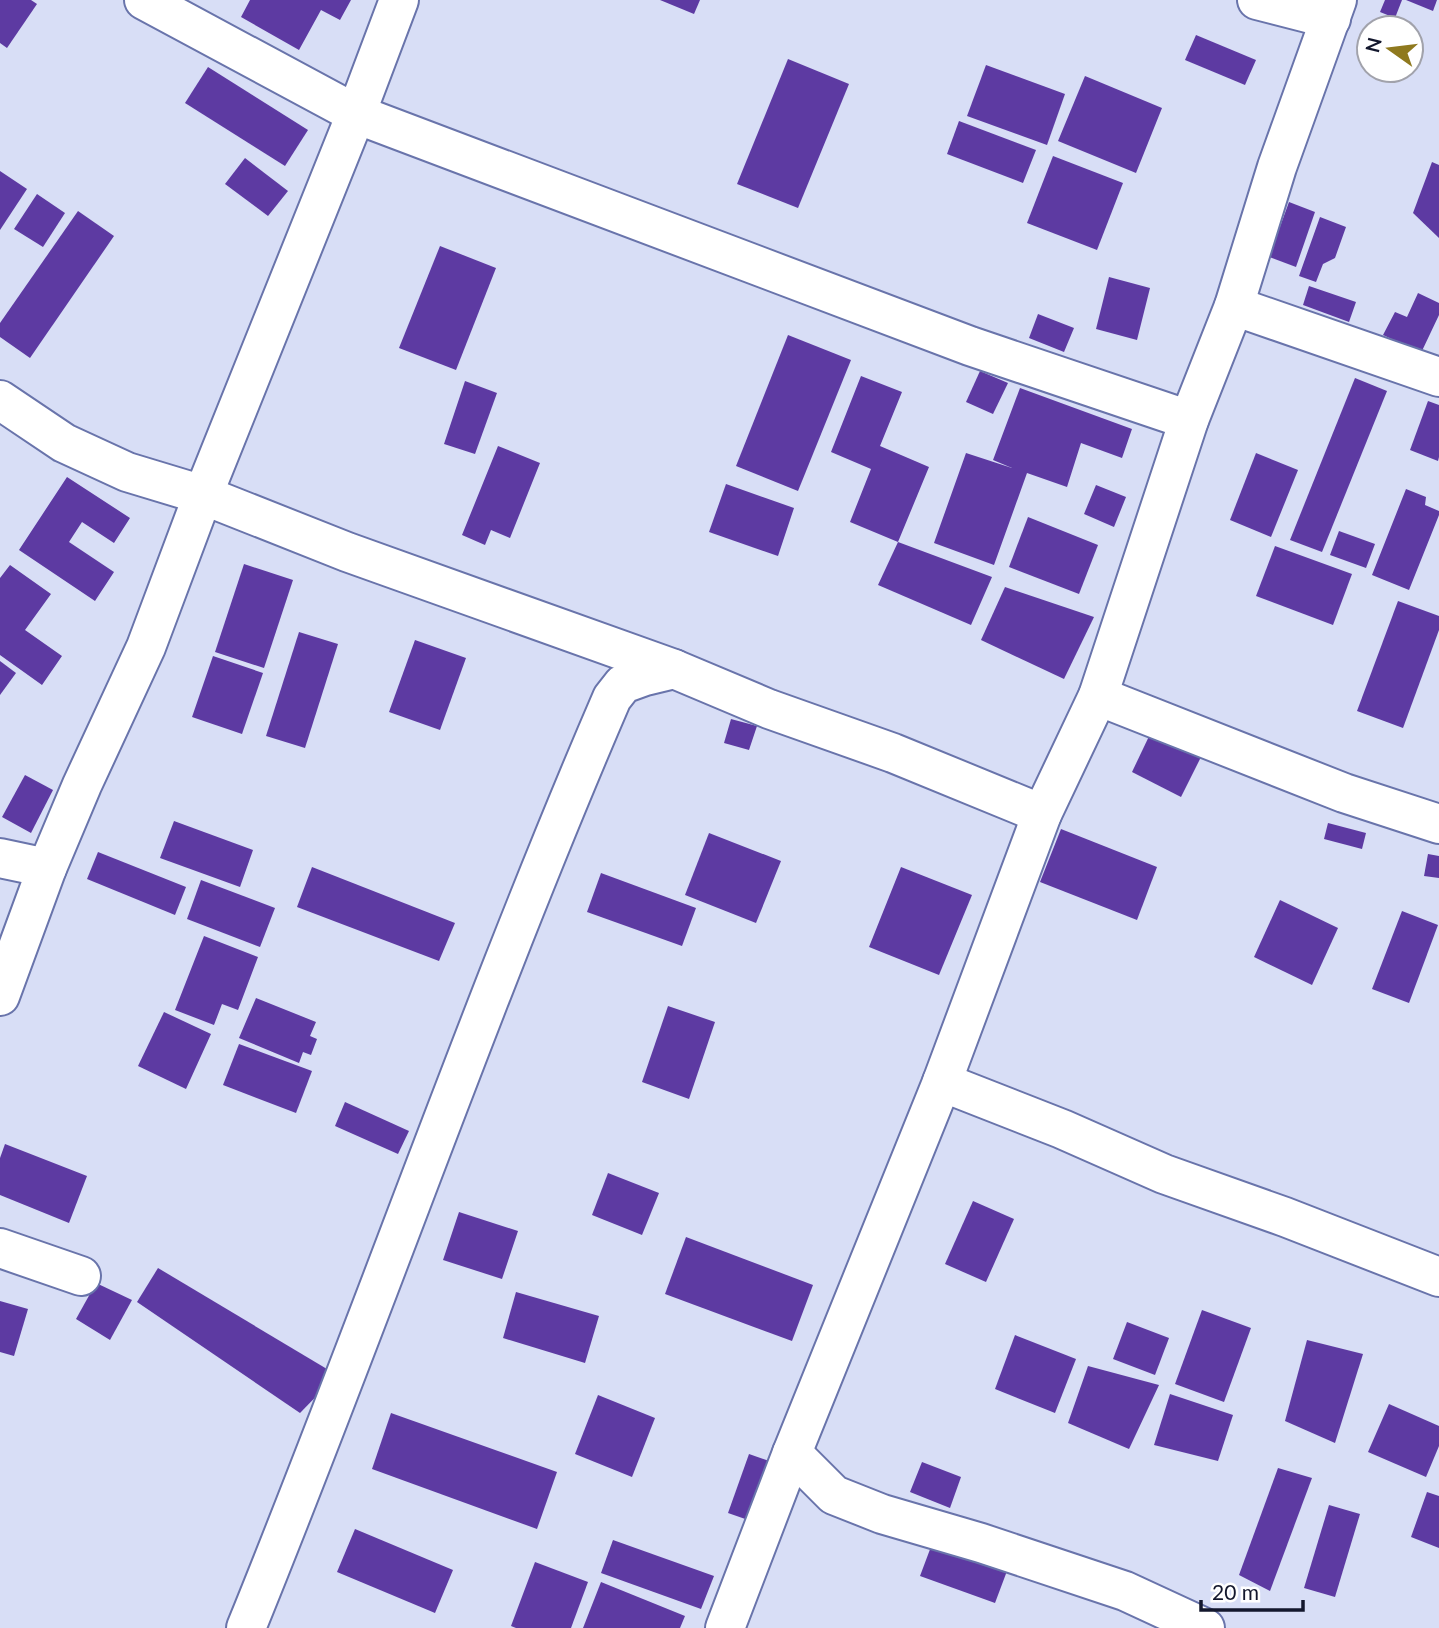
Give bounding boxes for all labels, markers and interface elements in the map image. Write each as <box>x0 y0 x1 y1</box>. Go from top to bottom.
north arrow <box>1355 14 1425 84</box>
text: N <box>1360 35 1386 55</box>
scale bar <box>1201 1568 1302 1612</box>
text: 20 m <box>1212 1579 1259 1604</box>

